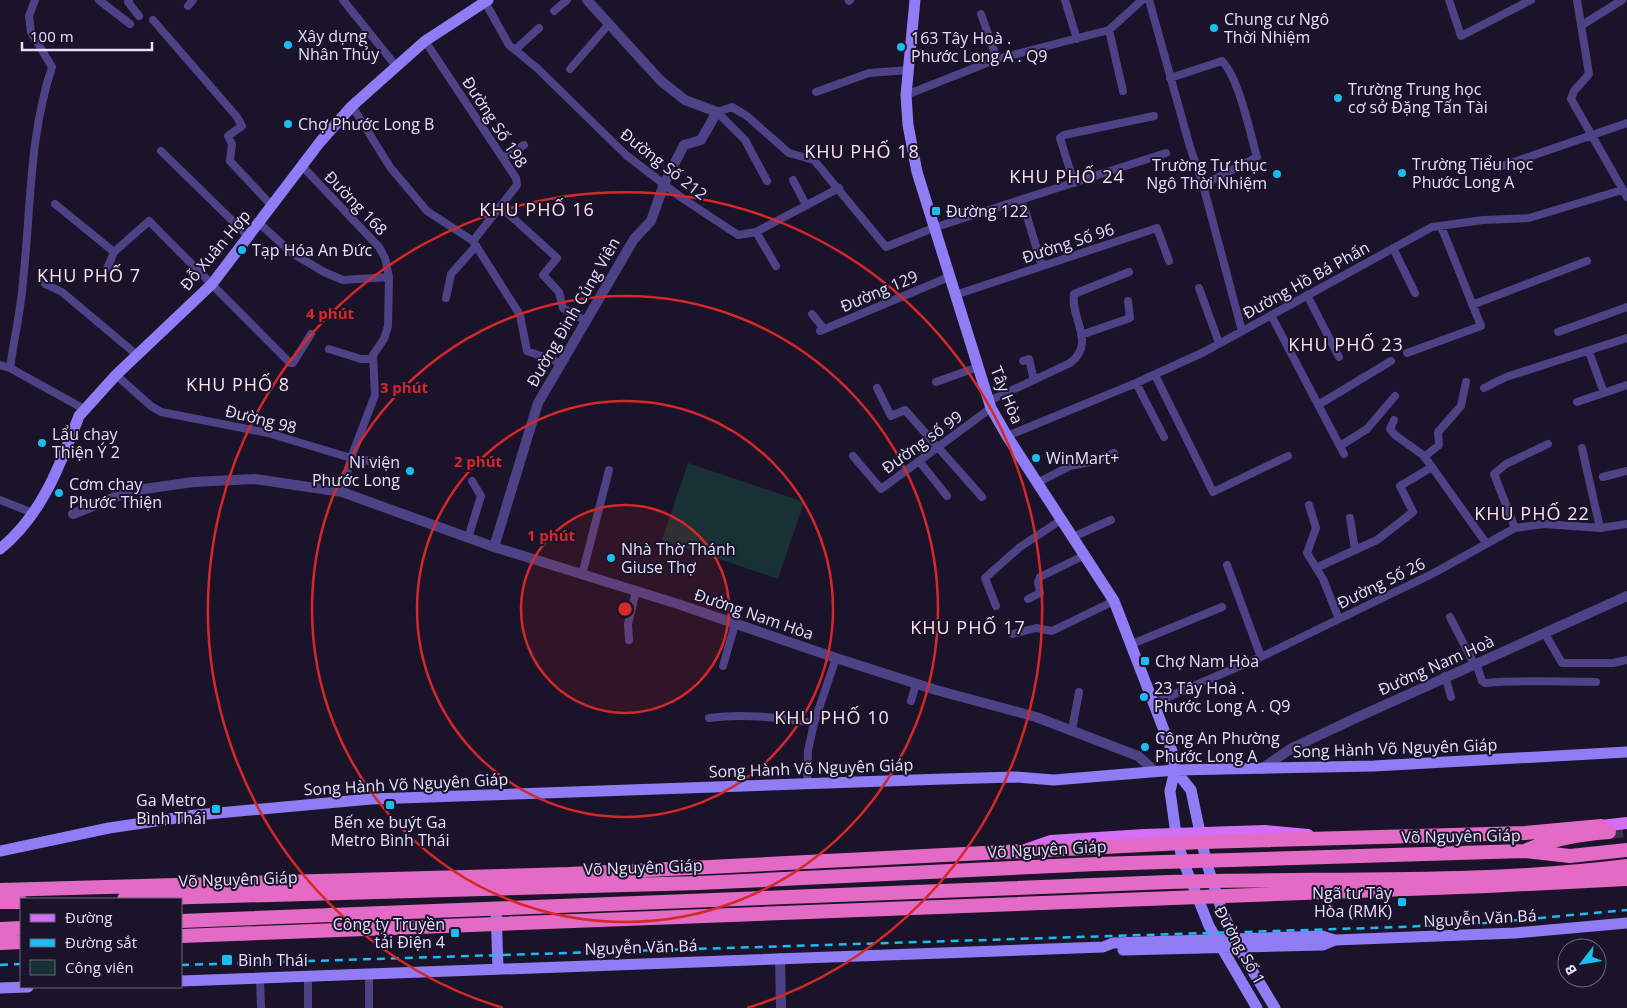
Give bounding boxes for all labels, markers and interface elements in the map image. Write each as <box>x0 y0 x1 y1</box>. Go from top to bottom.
place label: Chung cư Ngô Thời Nhiệm <box>1224 8 1329 48</box>
scale bar <box>22 20 152 52</box>
marker: Chung cư Ngô Thời Nhiệm <box>1208 22 1220 34</box>
place label: Xây dựng Nhân Thủy <box>298 25 380 65</box>
text: 100 m <box>30 26 74 46</box>
place label: 163 Tây Hoà . Phước Long A . Q9 <box>911 27 1048 67</box>
marker: Xây dựng Nhân Thủy <box>282 39 294 51</box>
marker: 163 Tây Hoà . Phước Long A . Q9 <box>895 41 907 53</box>
street label: Đường Số 198 <box>457 72 533 172</box>
place label: Trường Trung học cơ sở Đặng Tấn Tài <box>1348 78 1488 118</box>
marker: Trường Trung học cơ sở Đặng Tấn Tài <box>1332 92 1344 104</box>
place label: Chợ Phước Long B <box>298 113 434 135</box>
marker: Chợ Phước Long B <box>282 118 294 130</box>
street label: Đường Số 212 <box>616 123 712 205</box>
district label: KHU PHỐ 18 <box>804 139 920 163</box>
place label: Trường Tiểu học Phước Long A <box>1412 153 1534 193</box>
place label: Trường Tư thục Ngô Thời Nhiệm <box>1146 154 1267 194</box>
district label: KHU PHỐ 24 <box>1009 164 1125 188</box>
street label: Đường 168 <box>320 166 392 240</box>
marker: Trường Tiểu học Phước Long A <box>1396 167 1408 179</box>
marker: Trường Tư thục Ngô Thời Nhiệm <box>1271 168 1283 180</box>
district label: KHU PHỐ 16 <box>479 197 595 221</box>
place label: Đường 122 <box>946 200 1028 222</box>
street label: Đỗ Xuân Hợp <box>175 205 255 295</box>
marker: Đường 122 <box>930 205 942 217</box>
street label: Đường Số 96 <box>1019 218 1117 268</box>
street label: Đường Đinh Củng Viên <box>521 233 625 391</box>
street label: Đường Hồ Bá Phấn <box>1239 236 1373 324</box>
place label: Tạp Hóa An Đức <box>252 239 372 261</box>
marker: Tạp Hóa An Đức <box>236 244 248 256</box>
district label: KHU PHỐ 7 <box>37 263 141 287</box>
street label: Đường 129 <box>837 265 921 317</box>
text: 4 phút <box>306 303 355 323</box>
district label: KHU PHỐ 23 <box>1288 332 1404 356</box>
street label: Tây Hòa <box>986 363 1028 427</box>
district label: KHU PHỐ 8 <box>186 372 290 396</box>
text: 3 phút <box>380 377 429 397</box>
street label: Đường 98 <box>223 400 299 438</box>
street label: Đường số 99 <box>877 405 967 479</box>
place label: Lẩu chay Thiện Ý 2 <box>52 423 120 463</box>
marker: Lẩu chay Thiện Ý 2 <box>36 437 48 449</box>
place label: WinMart+ <box>1046 447 1119 469</box>
place label: Ni viện Phước Long <box>312 451 400 491</box>
text: 2 phút <box>454 451 503 471</box>
marker: WinMart+ <box>1030 452 1042 464</box>
marker: Ni viện Phước Long <box>404 465 416 477</box>
place label: Cơm chay Phước Thiện <box>69 473 162 513</box>
marker: Cơm chay Phước Thiện <box>53 487 65 499</box>
district label: KHU PHỐ 22 <box>1474 501 1590 525</box>
text: 1 phút <box>527 525 576 545</box>
place label: Nhà Thờ Thánh Giuse Thợ <box>621 538 736 578</box>
marker: Nhà Thờ Thánh Giuse Thợ <box>605 552 617 564</box>
street label: Đường Số 26 <box>1333 552 1429 614</box>
street label: Đường Nam Hòa <box>691 583 817 645</box>
centre of rings <box>616 600 634 618</box>
district label: KHU PHỐ 17 <box>910 615 1026 639</box>
street label: Đường Nam Hoà <box>1374 630 1498 700</box>
place label: Chợ Nam Hòa <box>1155 650 1259 672</box>
marker: Chợ Nam Hòa <box>1139 655 1151 667</box>
place label: 23 Tây Hoà . Phước Long A . Q9 <box>1154 677 1291 717</box>
marker: 23 Tây Hoà . Phước Long A . Q9 <box>1138 691 1150 703</box>
district label: KHU PHỐ 10 <box>774 705 890 729</box>
place label: Công An Phường Phước Long A <box>1155 727 1280 767</box>
street label: Song Hành Võ Nguyên Giáp <box>1292 733 1498 763</box>
marker: Công An Phường Phước Long A <box>1139 741 1151 753</box>
street label: Song Hành Võ Nguyên Giáp <box>708 753 914 783</box>
street label: Song Hành Võ Nguyên Giáp <box>303 768 509 800</box>
place label: Ga Metro Bình Thái <box>136 789 206 829</box>
marker: Bến xe buýt Ga Metro Bình Thái <box>384 799 396 811</box>
marker: Ga Metro Bình Thái <box>210 803 222 815</box>
place label: Bến xe buýt Ga Metro Bình Thái <box>330 811 450 851</box>
street label: Võ Nguyên Giáp <box>1401 824 1521 848</box>
street label: Võ Nguyên Giáp <box>987 835 1107 863</box>
street label: Võ Nguyên Giáp <box>583 854 703 880</box>
street label: Võ Nguyên Giáp <box>178 866 298 892</box>
place label: Ngã tư Tây Hòa (RMK) <box>1312 882 1393 922</box>
marker: Ngã tư Tây Hòa (RMK) <box>1396 896 1408 908</box>
legend <box>20 898 182 988</box>
street label: Đường Số 1 <box>1209 902 1271 988</box>
street label: Nguyễn Văn Bá <box>1423 904 1537 932</box>
text: Đường <box>65 907 112 927</box>
place label: Công ty Truyền tải Điện 4 <box>333 913 445 953</box>
marker: Công ty Truyền tải Điện 4 <box>449 927 461 939</box>
text: Đường sắt <box>65 932 137 952</box>
street label: Nguyễn Văn Bá <box>584 934 698 960</box>
north arrow <box>1557 938 1607 988</box>
place label: Bình Thái <box>238 949 308 971</box>
marker: Bình Thái <box>220 953 234 967</box>
text: Công viên <box>65 957 134 977</box>
text: B <box>1560 961 1581 979</box>

